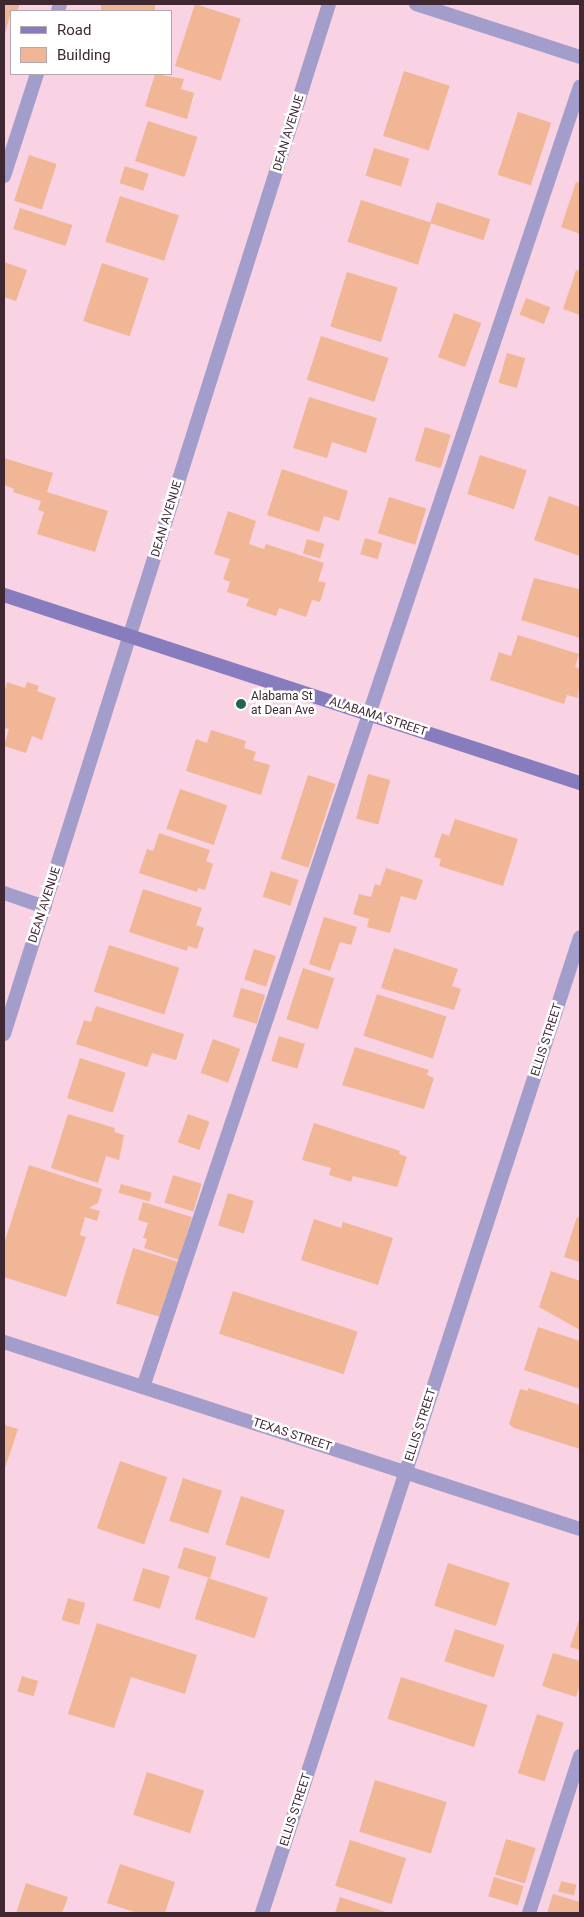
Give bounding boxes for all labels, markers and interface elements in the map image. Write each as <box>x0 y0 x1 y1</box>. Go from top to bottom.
legend <box>10 10 172 75</box>
text: Road <box>57 21 91 39</box>
text: Building <box>57 46 111 64</box>
street label: DEAN AVENUE <box>271 93 307 173</box>
street label: DEAN AVENUE <box>149 479 185 559</box>
place label: Alabama St at Dean Ave <box>251 690 314 718</box>
street label: ALABAMA STREET <box>327 694 429 740</box>
marker: Alabama St at Dean Ave <box>235 698 247 710</box>
street label: DEAN AVENUE <box>26 865 64 945</box>
street label: ELLIS STREET <box>528 1002 566 1078</box>
street label: ELLIS STREET <box>402 1387 440 1463</box>
street label: TEXAS STREET <box>251 1415 333 1455</box>
street label: ELLIS STREET <box>277 1772 315 1848</box>

